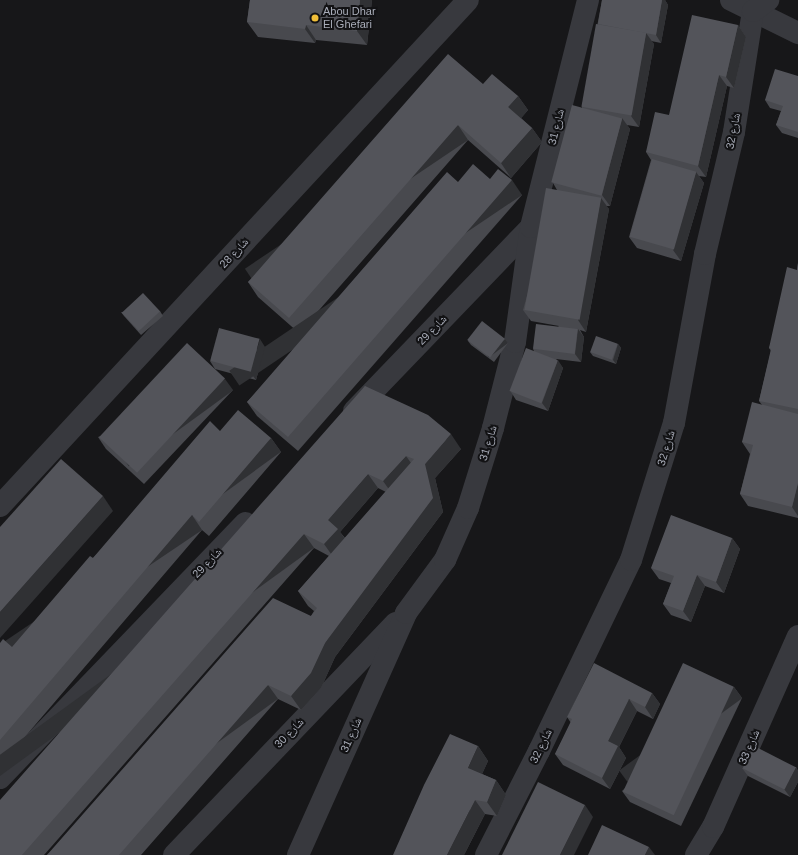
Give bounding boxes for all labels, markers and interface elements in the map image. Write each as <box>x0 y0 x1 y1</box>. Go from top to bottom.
place label: Abou Dhar El Ghefari <box>323 5 376 31</box>
marker: Abou Dhar El Ghefari <box>310 13 320 23</box>
street label: شارع 31 <box>545 108 567 146</box>
street label: شارع 32 <box>723 112 743 150</box>
street label: شارع 28 <box>217 235 251 271</box>
street label: شارع 29 <box>415 312 449 348</box>
street label: شارع 31 <box>476 424 500 462</box>
street label: شارع 32 <box>654 429 678 467</box>
street label: شارع 29 <box>190 545 224 581</box>
street label: شارع 30 <box>272 715 306 751</box>
street label: شارع 31 <box>338 716 364 754</box>
street label: شارع 32 <box>527 727 555 765</box>
street label: شارع 33 <box>736 728 762 766</box>

